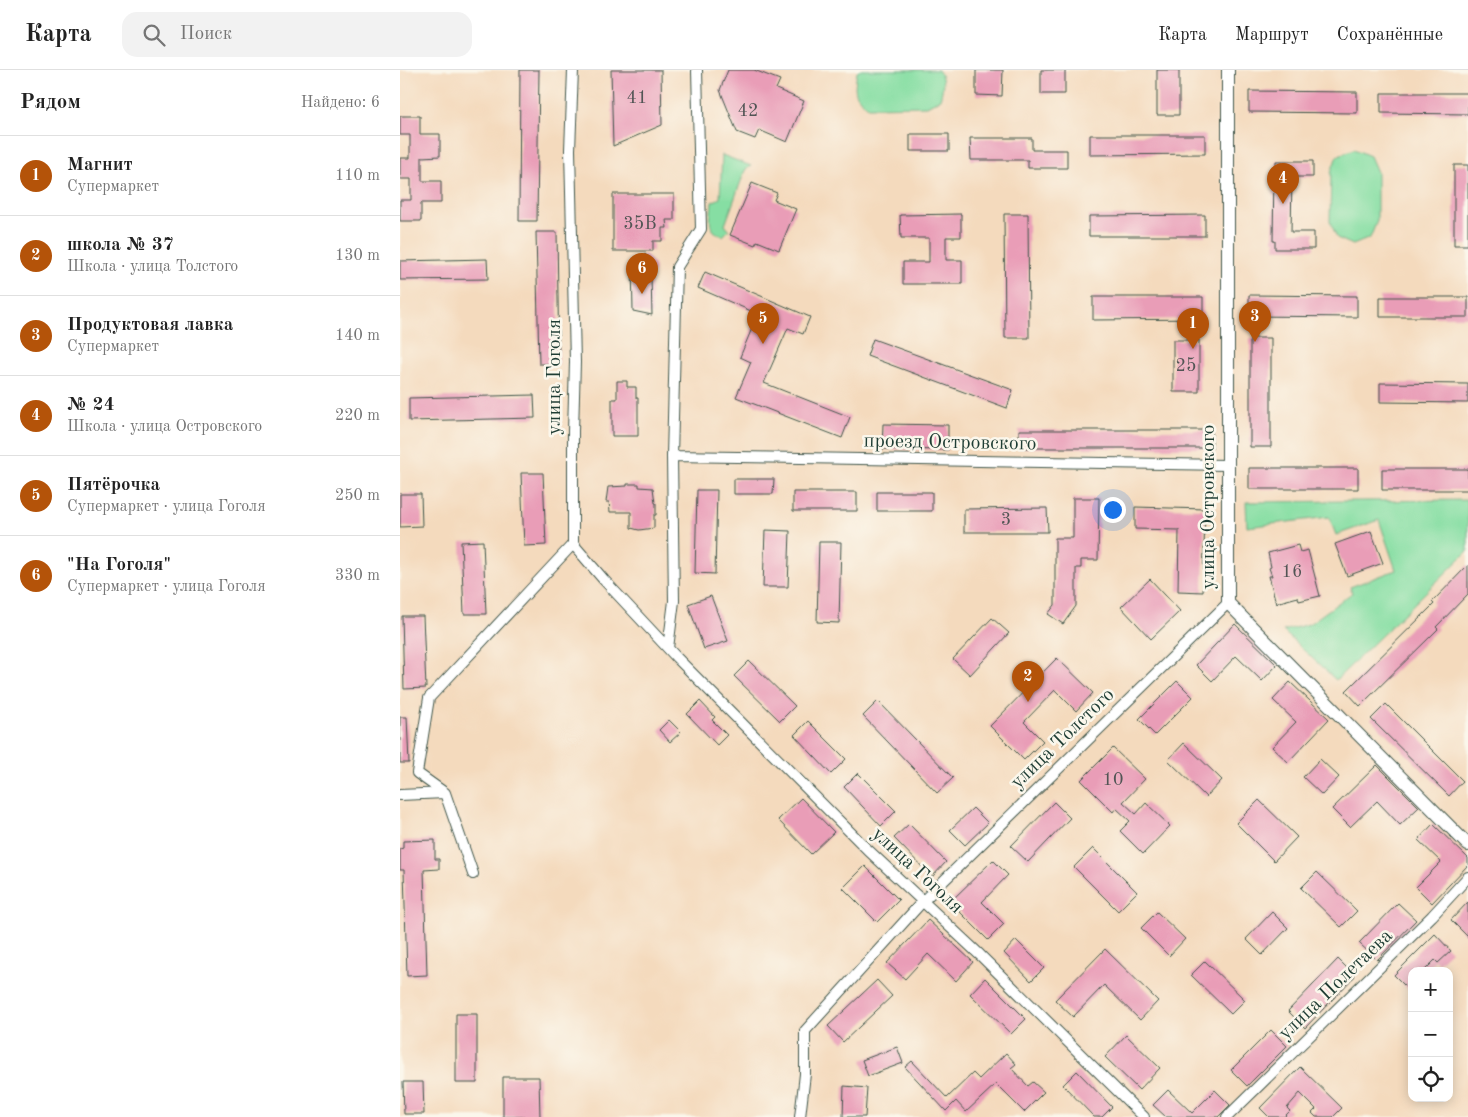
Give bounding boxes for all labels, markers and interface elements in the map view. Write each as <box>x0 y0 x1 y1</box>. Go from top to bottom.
search box <box>122 12 472 57</box>
icon: search <box>140 21 168 49</box>
text: Карта <box>25 23 92 47</box>
text: Поиск <box>180 25 232 44</box>
text: Карта <box>1158 26 1207 44</box>
text: Маршрут <box>1235 26 1309 44</box>
text: Сохранённые <box>1337 26 1443 44</box>
house number: 41 <box>627 89 647 107</box>
text: Рядом <box>20 92 81 113</box>
text: Найдено: 6 <box>301 95 380 111</box>
house number: 42 <box>738 102 758 120</box>
text: Магнит <box>67 156 133 175</box>
pin: 4 <box>1267 163 1299 204</box>
text: 1 <box>31 168 41 184</box>
text: 110 m <box>335 168 380 184</box>
text: Супермаркет <box>67 179 159 195</box>
house number: 35В <box>623 215 657 233</box>
text: школа № 37 <box>67 236 174 255</box>
text: 2 <box>31 248 41 264</box>
text: 130 m <box>335 248 380 264</box>
pin: 6 <box>626 253 658 294</box>
text: Школа · улица Толстого <box>67 259 238 275</box>
pin: 3 <box>1239 301 1271 342</box>
pin: 5 <box>747 303 779 344</box>
pin: 1 <box>1177 308 1209 349</box>
text: Продуктовая лавка <box>67 316 233 335</box>
street label: улица Гоголя <box>545 319 565 435</box>
text: 3 <box>31 328 41 344</box>
text: 140 m <box>335 328 380 344</box>
text: Супермаркет <box>67 339 159 355</box>
house number: 25 <box>1176 357 1196 375</box>
text: № 24 <box>67 396 115 415</box>
text: 4 <box>31 408 41 424</box>
text: 220 m <box>335 408 380 424</box>
text: Школа · улица Островского <box>67 419 262 435</box>
street label: улица Островского <box>1199 424 1219 590</box>
street label: проезд Островского <box>863 431 1037 455</box>
text: Пятёрочка <box>67 476 160 495</box>
text: 5 <box>31 488 41 504</box>
text: 250 m <box>335 488 380 504</box>
your location <box>1100 497 1126 523</box>
text: Супермаркет · улица Гоголя <box>67 499 265 515</box>
house number: 3 <box>1001 511 1011 529</box>
text: "На Гоголя" <box>67 556 171 575</box>
house number: 16 <box>1282 563 1302 581</box>
text: 6 <box>31 568 41 584</box>
text: 330 m <box>335 568 380 584</box>
text: Супермаркет · улица Гоголя <box>67 579 265 595</box>
pin: 2 <box>1012 661 1044 702</box>
street label: улица Толстого <box>1007 685 1119 793</box>
house number: 10 <box>1103 771 1123 789</box>
street label: улица Гоголя <box>868 824 966 918</box>
street label: улица Полетаева <box>1275 926 1397 1044</box>
map controls <box>1408 967 1453 1102</box>
button: + <box>1408 967 1453 1012</box>
button: − <box>1408 1012 1453 1057</box>
button: locate <box>1408 1057 1453 1102</box>

